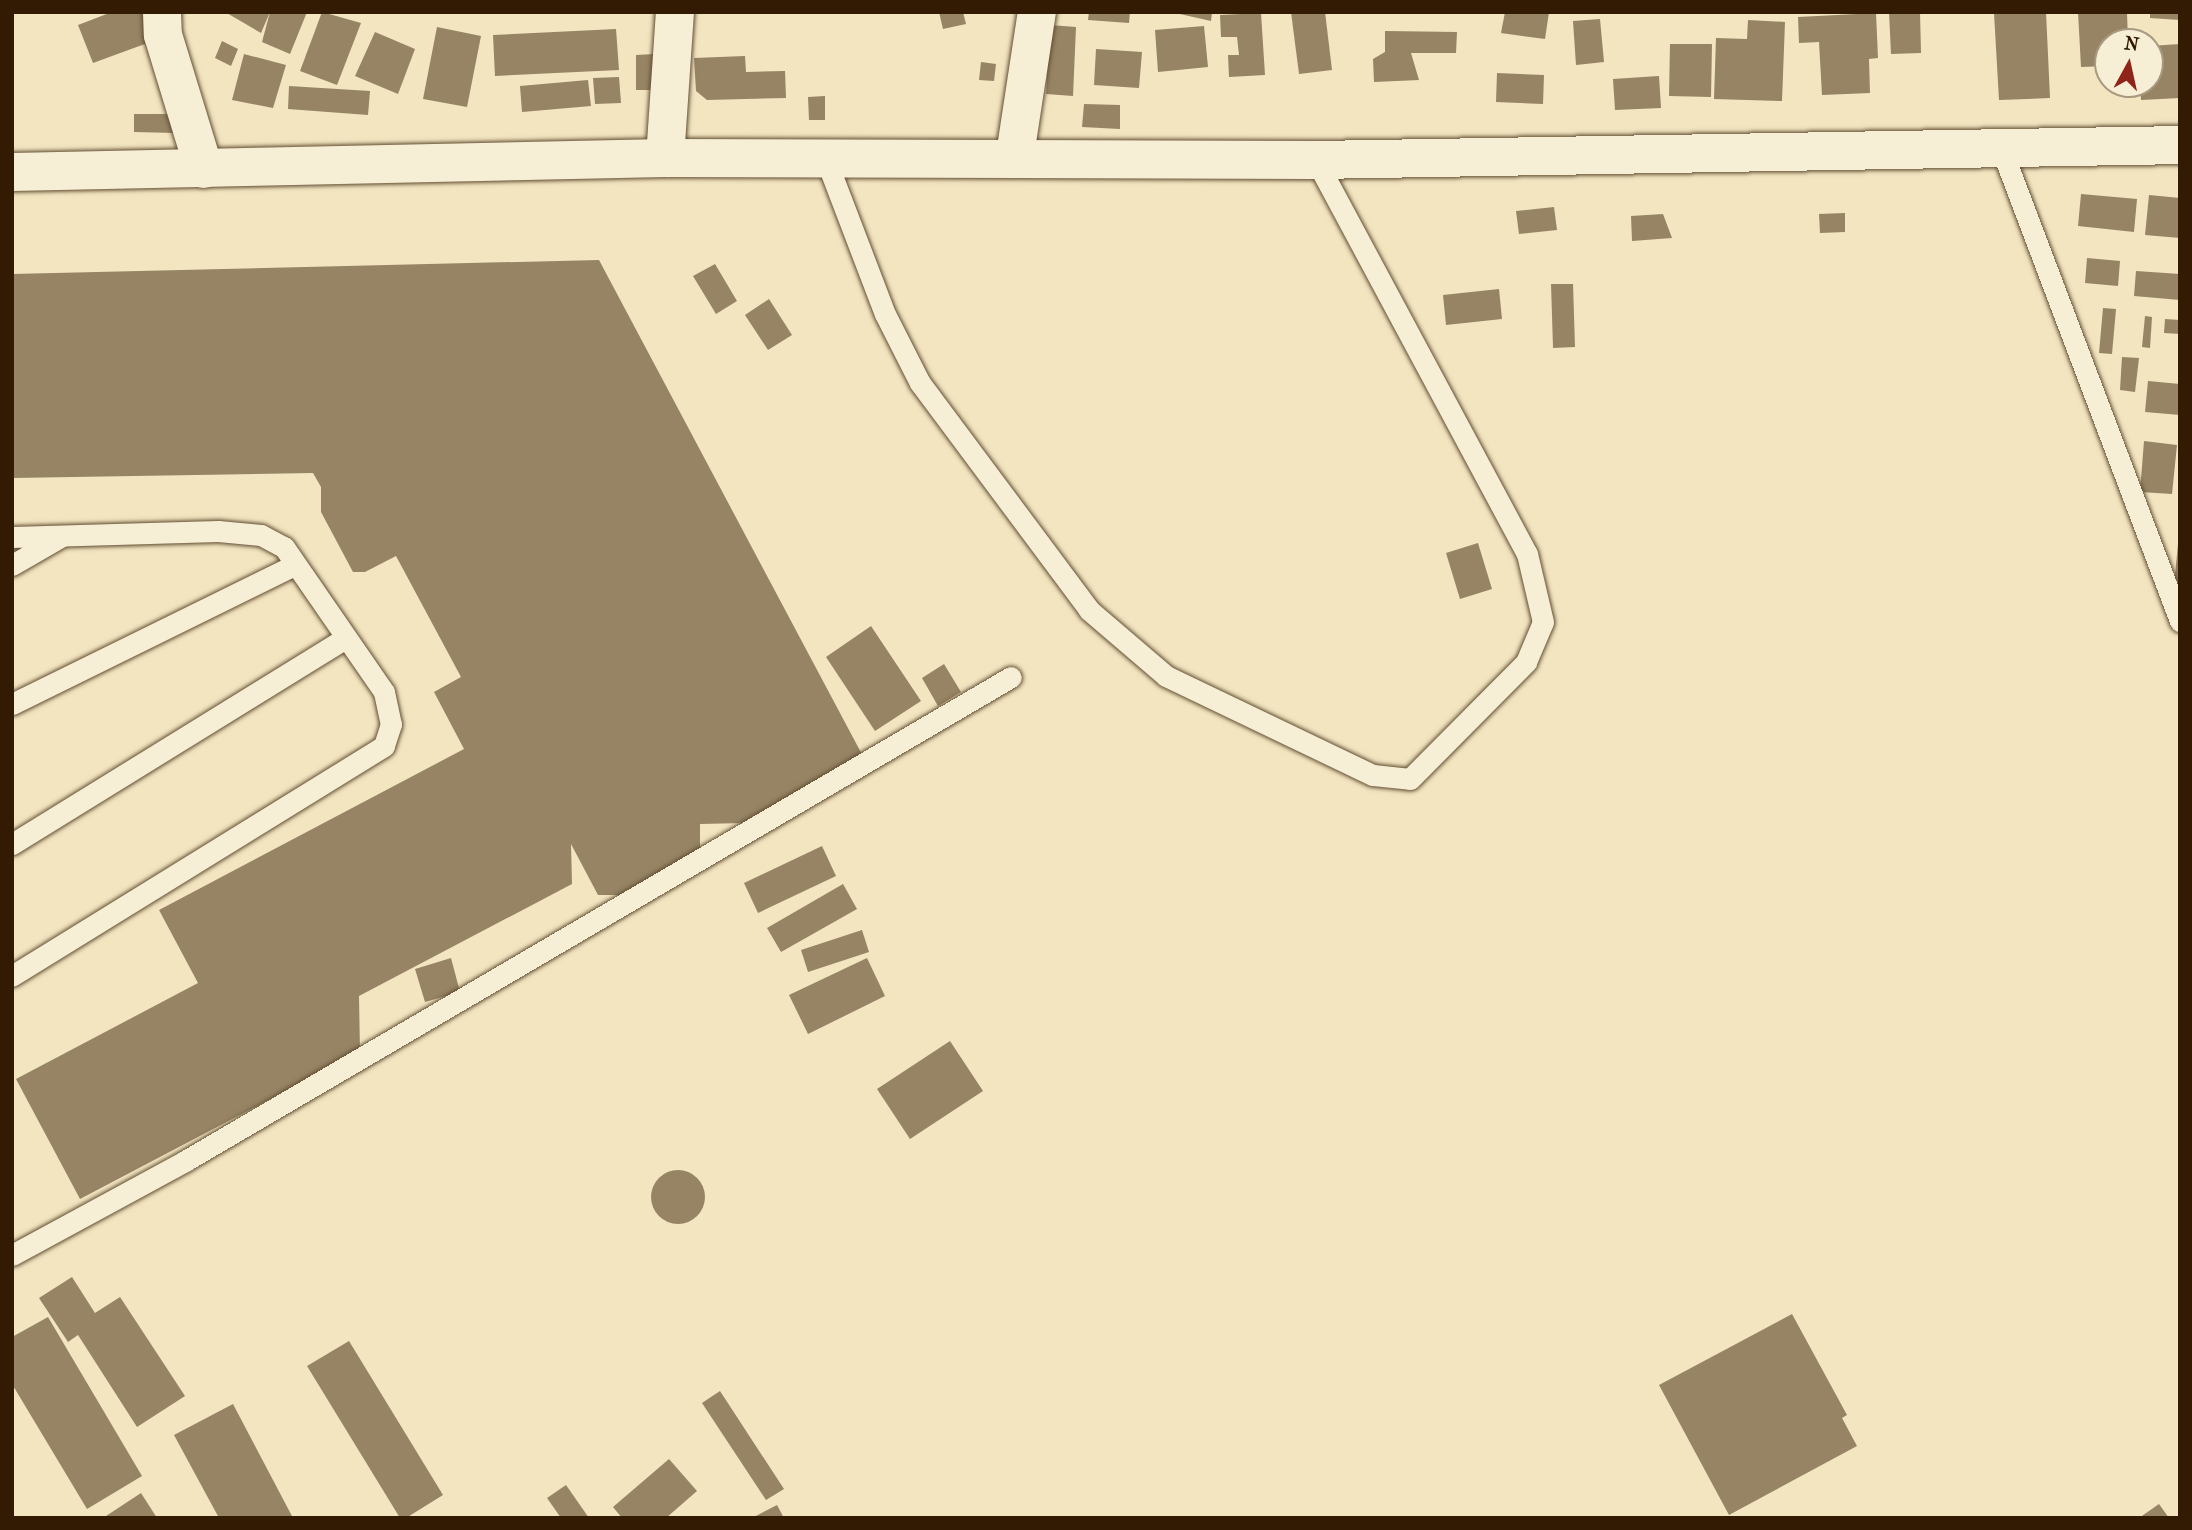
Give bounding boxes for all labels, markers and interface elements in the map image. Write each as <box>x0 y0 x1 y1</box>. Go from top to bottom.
north arrow <box>2094 28 2164 98</box>
text: N <box>2123 32 2140 56</box>

